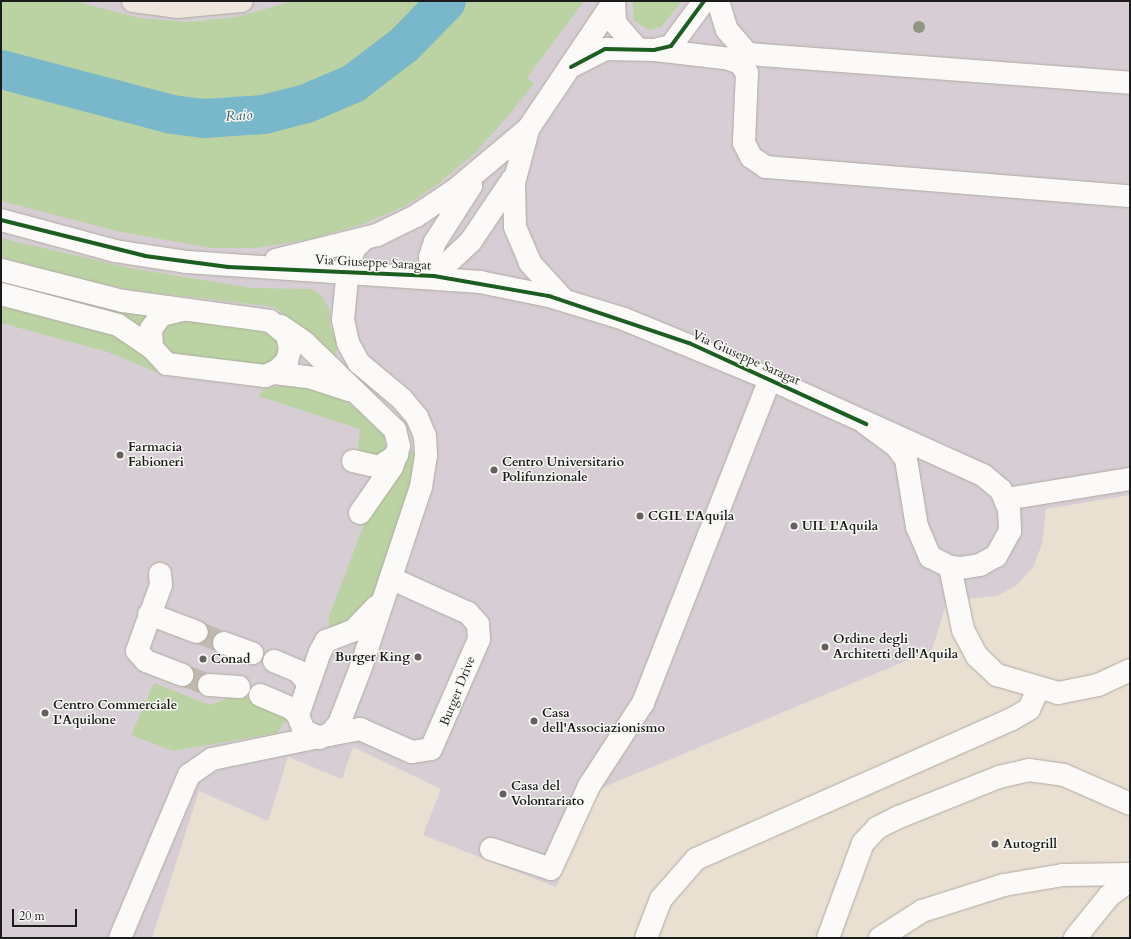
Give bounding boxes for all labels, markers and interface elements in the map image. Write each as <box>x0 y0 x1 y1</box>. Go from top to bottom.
water label: Raio <box>225 107 253 125</box>
street label: Via Giuseppe Saragat <box>314 252 432 274</box>
street label: Via Giuseppe Saragat <box>690 327 802 389</box>
place label: Farmacia Fabioneri <box>128 440 184 471</box>
marker: Farmacia Fabioneri <box>115 450 125 460</box>
place label: Centro Universitario Polifunzionale <box>502 455 624 486</box>
marker: Centro Universitario Polifunzionale <box>489 465 499 475</box>
place label: CGIL L'Aquila <box>648 508 734 524</box>
marker: CGIL L'Aquila <box>635 511 645 521</box>
place label: UIL L'Aquila <box>802 518 878 534</box>
marker: UIL L'Aquila <box>789 521 799 531</box>
place label: Ordine degli Architetti dell'Aquila <box>833 632 958 663</box>
marker: Ordine degli Architetti dell'Aquila <box>820 642 830 652</box>
place label: Burger King <box>335 649 410 665</box>
place label: Conad <box>211 651 250 667</box>
marker: Burger King <box>413 652 423 662</box>
marker: Conad <box>198 654 208 664</box>
street label: Burger Drive <box>437 654 479 728</box>
place label: Centro Commerciale L'Aquilone <box>53 698 177 729</box>
place label: Casa dell'Associazionismo <box>542 706 665 737</box>
marker: Centro Commerciale L'Aquilone <box>40 708 50 718</box>
marker: Casa dell'Associazionismo <box>529 716 539 726</box>
place label: Casa del Volontariato <box>511 779 584 810</box>
marker: Casa del Volontariato <box>498 789 508 799</box>
place label: Autogrill <box>1003 836 1057 852</box>
marker: Autogrill <box>990 839 1000 849</box>
scale bar <box>14 901 79 927</box>
text: 20 m <box>19 908 45 924</box>

